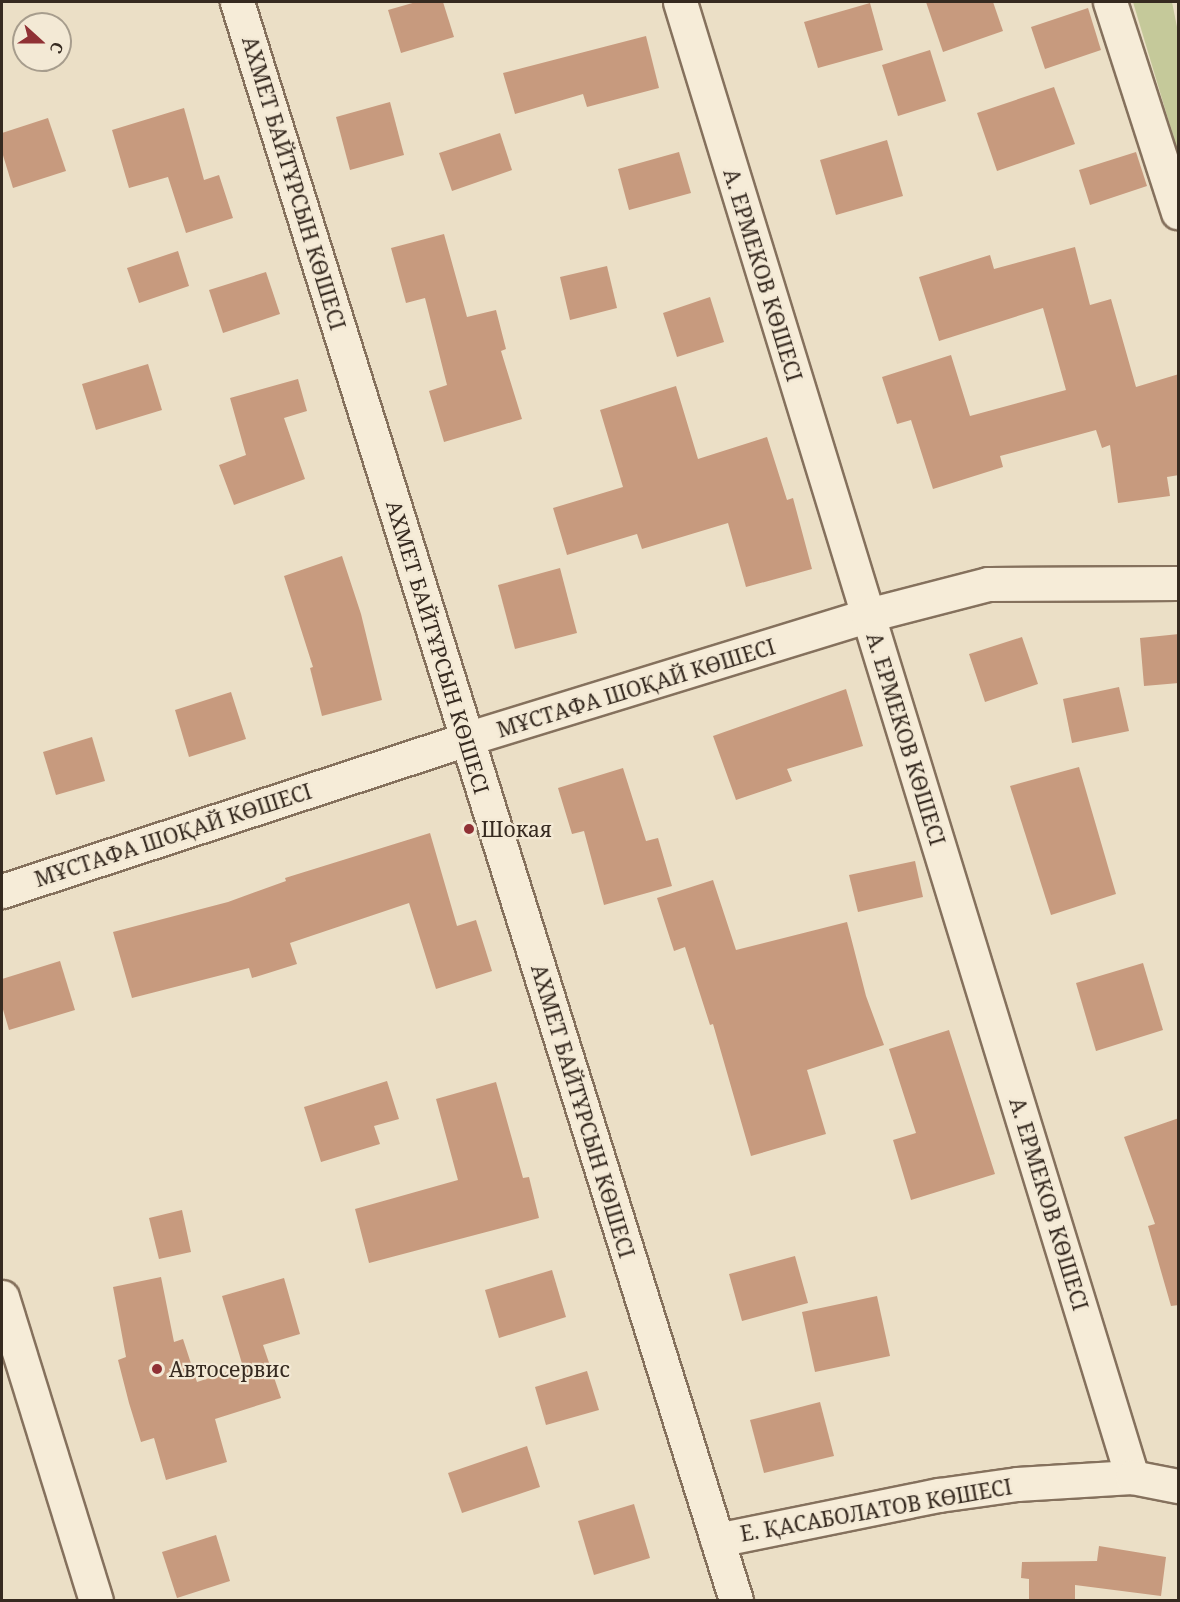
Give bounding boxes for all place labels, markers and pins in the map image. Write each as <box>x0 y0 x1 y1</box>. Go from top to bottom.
place label: Шокая <box>481 816 552 842</box>
marker: Шокая <box>462 822 476 836</box>
place label: Автосервис <box>169 1356 290 1382</box>
marker: Автосервис <box>150 1362 164 1376</box>

